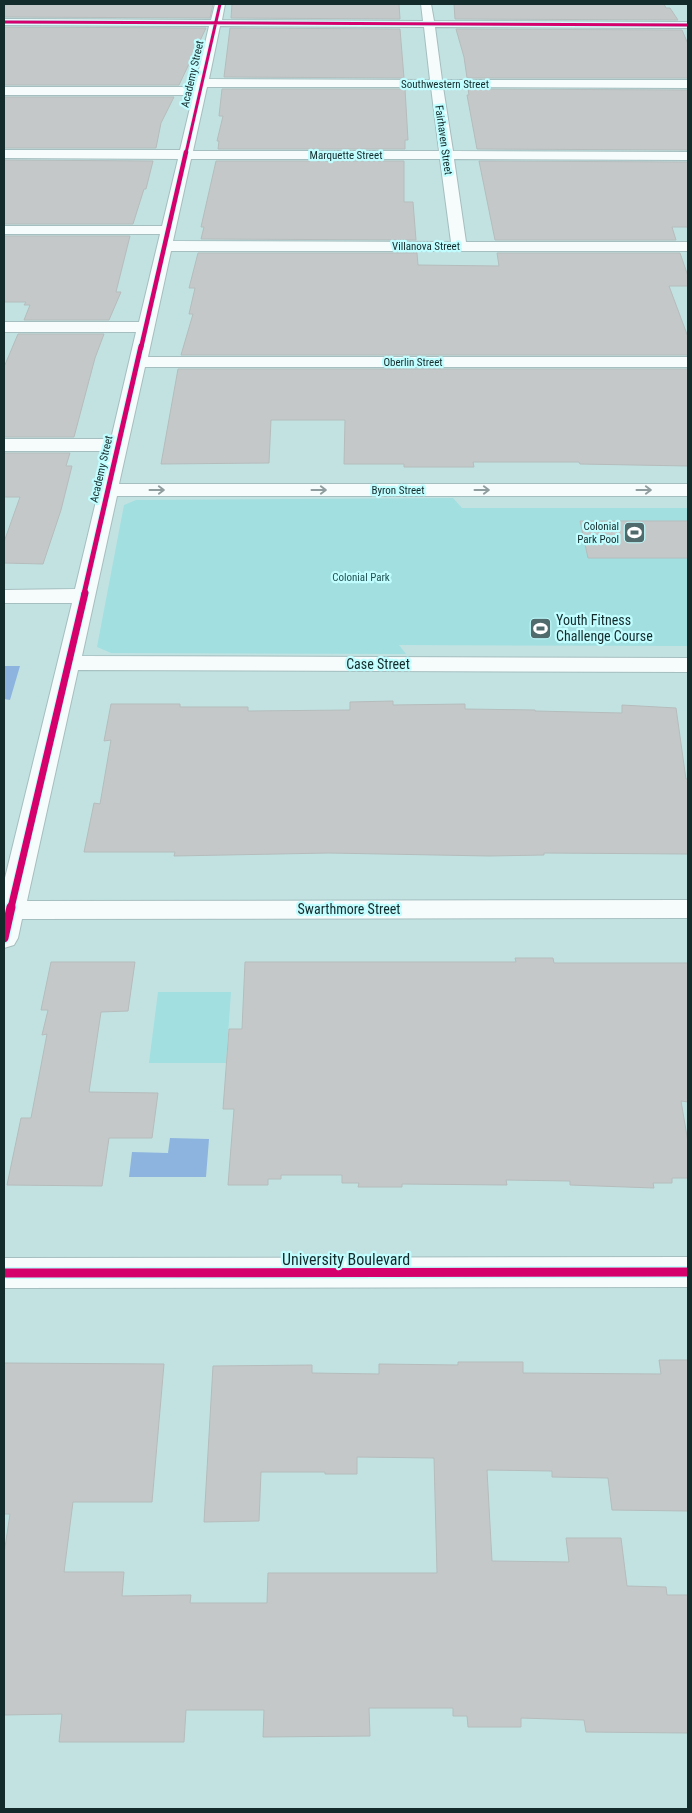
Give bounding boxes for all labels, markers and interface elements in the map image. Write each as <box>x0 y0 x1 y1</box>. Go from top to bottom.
street label: Academy Street <box>178 39 207 109</box>
street label: Southwestern Street <box>401 78 489 91</box>
street label: Fairhaven Street <box>432 104 455 176</box>
street label: Marquette Street <box>310 149 382 162</box>
street label: Villanova Street <box>392 240 460 253</box>
street label: Oberlin Street <box>383 356 443 369</box>
street label: Academy Street <box>87 434 116 504</box>
street label: Byron Street <box>372 484 424 497</box>
one-way arrow <box>148 485 165 495</box>
one-way arrow <box>311 485 327 495</box>
one-way arrow <box>474 485 490 495</box>
one-way arrow <box>636 485 652 495</box>
place label: Colonial Park Pool <box>577 520 619 546</box>
sports icon: Colonial Park Pool <box>623 520 647 544</box>
park label: Colonial Park <box>332 571 390 584</box>
place label: Youth Fitness Challenge Course <box>556 612 653 644</box>
sports icon: Youth Fitness Challenge Course <box>528 616 552 640</box>
street label: Case Street <box>346 656 410 672</box>
street label: Swarthmore Street <box>298 901 400 917</box>
street label: University Boulevard <box>282 1250 410 1269</box>

